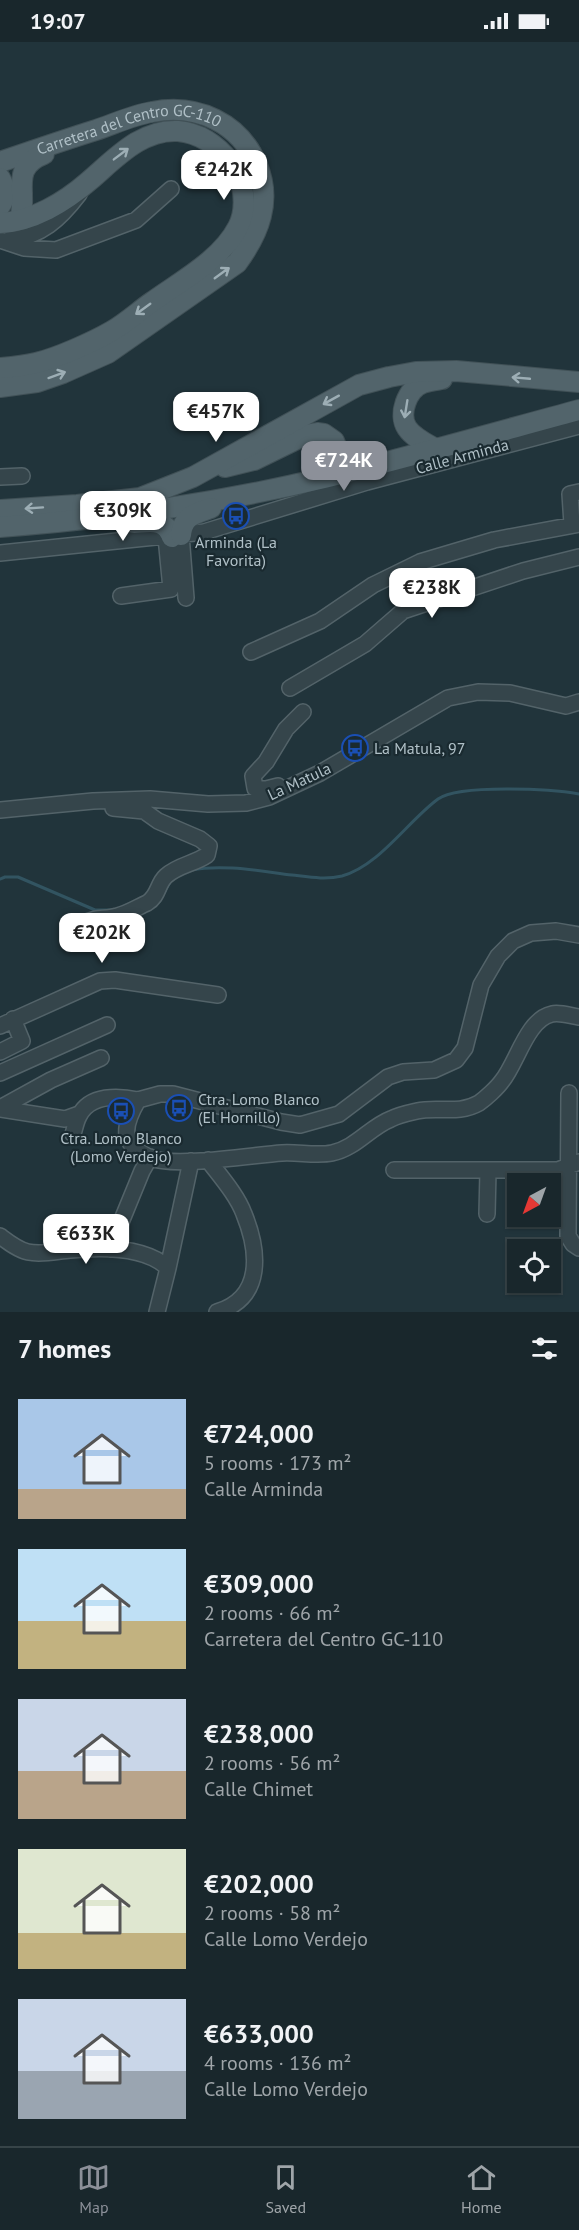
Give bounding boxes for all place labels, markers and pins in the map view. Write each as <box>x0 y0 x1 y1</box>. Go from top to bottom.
pin: €242K <box>182 150 266 201</box>
pin: €457K <box>174 392 258 443</box>
pin: €724K <box>302 441 386 492</box>
pin: €309K <box>81 491 165 542</box>
bus stop icon: Arminda (La Favorita) <box>221 501 251 531</box>
place label: Arminda (La Favorita) <box>195 532 277 570</box>
pin: €238K <box>390 568 474 619</box>
bus stop icon: La Matula, 97 <box>340 733 370 763</box>
place label: La Matula, 97 <box>374 738 465 758</box>
pin: €202K <box>60 913 144 964</box>
place label: Ctra. Lomo Blanco (El Hornillo) <box>198 1089 320 1127</box>
bus stop icon: Ctra. Lomo Blanco (El Hornillo) <box>164 1093 194 1123</box>
bus stop icon: Ctra. Lomo Blanco (Lomo Verdejo) <box>106 1096 136 1126</box>
place label: Ctra. Lomo Blanco (Lomo Verdejo) <box>60 1128 182 1166</box>
pin: €633K <box>44 1214 128 1265</box>

